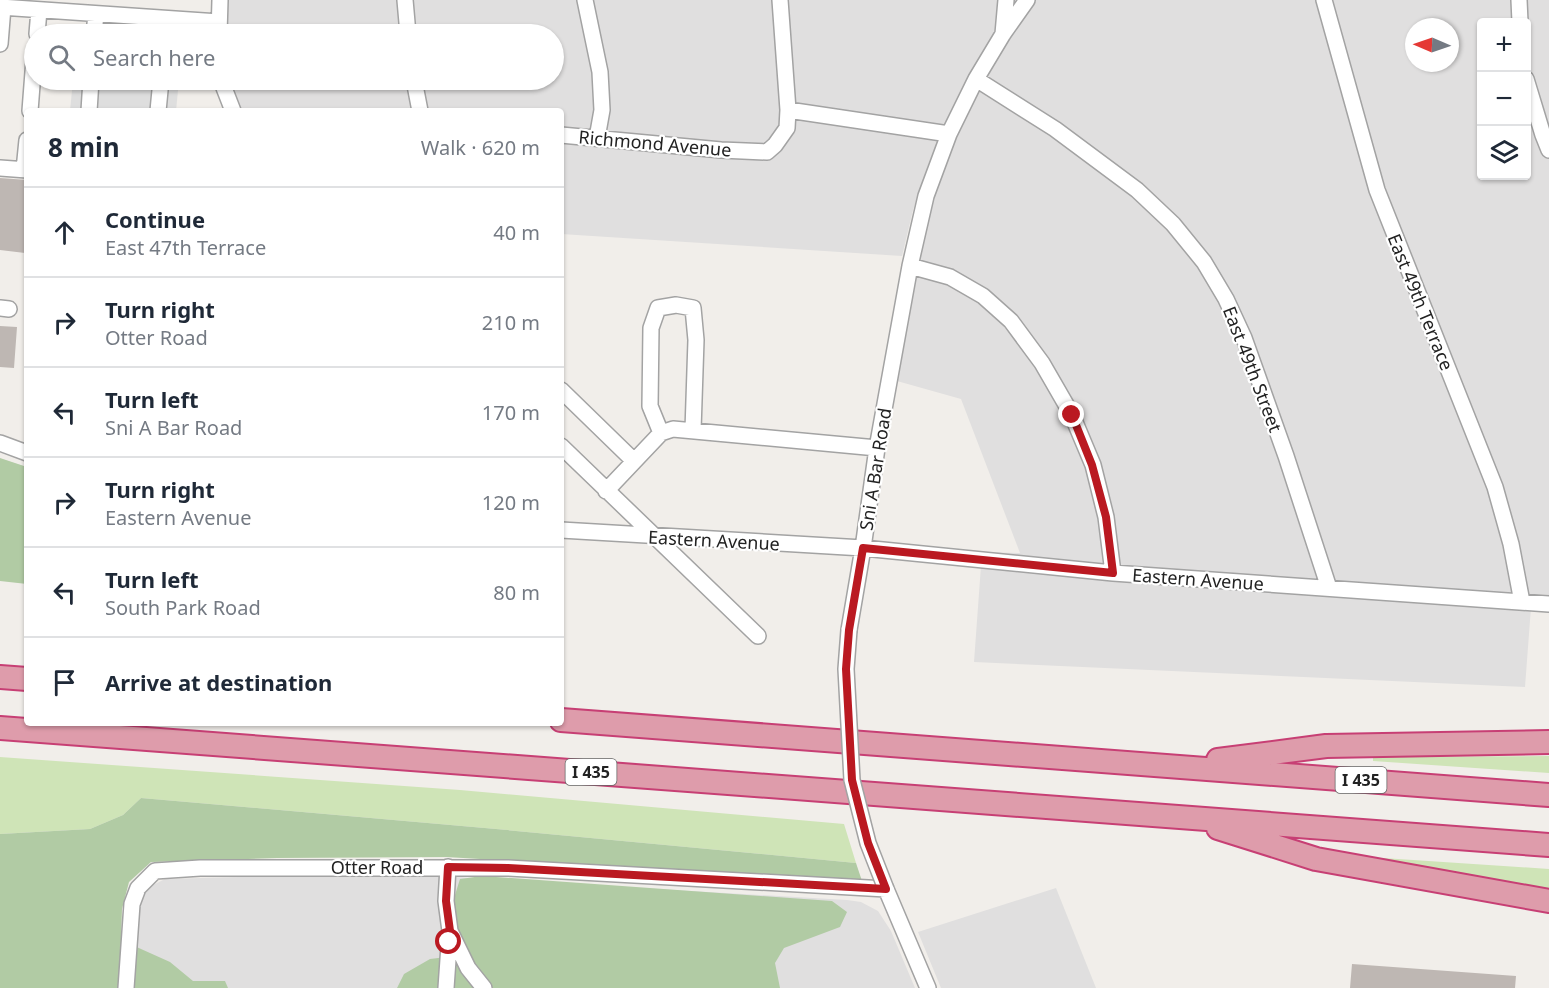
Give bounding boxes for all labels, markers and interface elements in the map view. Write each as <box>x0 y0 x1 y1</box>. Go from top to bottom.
north arrow <box>1405 18 1459 72</box>
map controls <box>1477 18 1531 180</box>
button: + <box>1477 18 1531 72</box>
search box <box>24 24 564 90</box>
icon: search <box>45 41 78 74</box>
text: Search here <box>93 42 215 72</box>
button: − <box>1477 72 1531 126</box>
street label: Richmond Avenue <box>578 124 732 162</box>
button: layers <box>1477 126 1531 180</box>
text: 8 min <box>48 129 120 165</box>
text: Walk · 620 m <box>421 134 540 161</box>
text: Continue <box>105 204 205 234</box>
icon: ahead <box>48 216 81 249</box>
text: 40 m <box>493 219 540 246</box>
street label: East 49th Terrace <box>1383 230 1459 374</box>
text: East 47th Terrace <box>105 234 266 261</box>
text: Turn right <box>105 294 215 324</box>
street label: East 49th Street <box>1218 303 1288 436</box>
icon: right <box>48 306 81 339</box>
text: 210 m <box>482 309 540 336</box>
text: Otter Road <box>105 324 208 351</box>
text: Turn left <box>105 384 199 414</box>
icon: left <box>48 396 81 429</box>
text: 170 m <box>482 399 540 426</box>
route end <box>1058 401 1084 427</box>
street label: Sni A Bar Road <box>853 406 897 532</box>
text: Sni A Bar Road <box>105 414 242 441</box>
text: Turn right <box>105 474 215 504</box>
icon: right <box>48 486 81 519</box>
text: 120 m <box>482 489 540 516</box>
text: Eastern Avenue <box>105 504 251 531</box>
street label: Eastern Avenue <box>648 525 780 555</box>
street label: Eastern Avenue <box>1131 562 1265 596</box>
text: Turn left <box>105 564 199 594</box>
icon: left <box>48 576 81 609</box>
text: 80 m <box>493 579 540 606</box>
text: South Park Road <box>105 594 261 621</box>
icon: arrive <box>48 666 81 699</box>
text: Arrive at destination <box>105 667 332 697</box>
road number: I 435 <box>566 759 616 785</box>
road number: I 435 <box>1336 767 1386 793</box>
street label: Otter Road <box>331 855 423 879</box>
route start <box>435 928 461 954</box>

